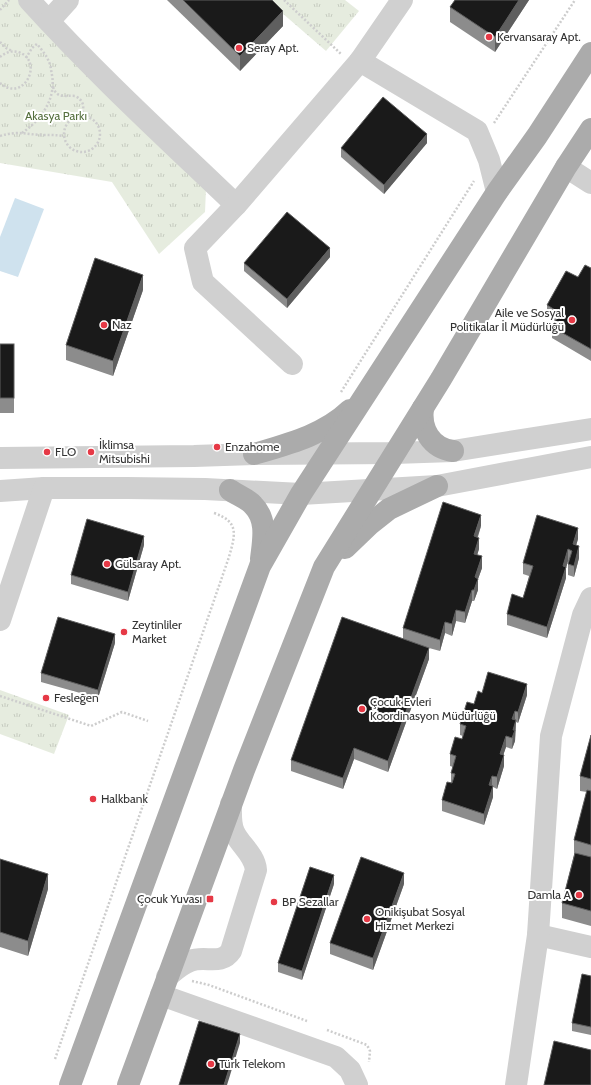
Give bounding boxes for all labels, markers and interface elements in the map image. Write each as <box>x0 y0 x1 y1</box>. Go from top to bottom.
place label: Kervansaray Apt. <box>497 29 581 44</box>
marker: Kervansaray Apt. <box>484 32 494 42</box>
place label: Seray Apt. <box>247 40 299 55</box>
marker: Seray Apt. <box>234 43 244 53</box>
park label: Akasya Parkı <box>25 108 87 123</box>
place label: Aile ve Sosyal Politikalar İl Müdürlüğü <box>450 305 564 334</box>
marker: Aile ve Sosyal Politikalar İl Müdürlüğü <box>567 315 577 325</box>
place label: Naz <box>112 317 132 332</box>
marker: Naz <box>99 320 109 330</box>
place label: İklimsa Mitsubishi <box>99 437 150 466</box>
place label: Enzahome <box>225 439 279 454</box>
marker: Enzahome <box>212 442 222 452</box>
place label: FLO <box>55 444 76 459</box>
marker: FLO <box>42 447 52 457</box>
marker: İklimsa Mitsubishi <box>86 447 96 457</box>
place label: Gülsaray Apt. <box>115 556 181 571</box>
marker: Gülsaray Apt. <box>102 559 112 569</box>
place label: Zeytinliler Market <box>132 617 182 646</box>
marker: Zeytinliler Market <box>119 627 129 637</box>
place label: Fesleğen <box>54 690 99 705</box>
marker: Fesleğen <box>41 693 51 703</box>
place label: Çocuk Evleri Koordinasyon Müdürlüğü <box>370 694 496 723</box>
marker: Çocuk Evleri Koordinasyon Müdürlüğü <box>357 704 367 714</box>
place label: Halkbank <box>101 791 148 806</box>
marker: Halkbank <box>88 794 98 804</box>
place label: Damla A <box>527 887 572 902</box>
marker: Damla A <box>574 890 584 900</box>
place label: Çocuk Yuvası <box>137 891 202 906</box>
marker: Çocuk Yuvası <box>205 894 215 904</box>
place label: BP Sezallar <box>282 894 339 909</box>
marker: BP Sezallar <box>269 897 279 907</box>
place label: Onikişubat Sosyal Hizmet Merkezi <box>375 904 465 933</box>
marker: Onikişubat Sosyal Hizmet Merkezi <box>362 914 372 924</box>
place label: Türk Telekom <box>219 1056 285 1071</box>
marker: Türk Telekom <box>206 1059 216 1069</box>

